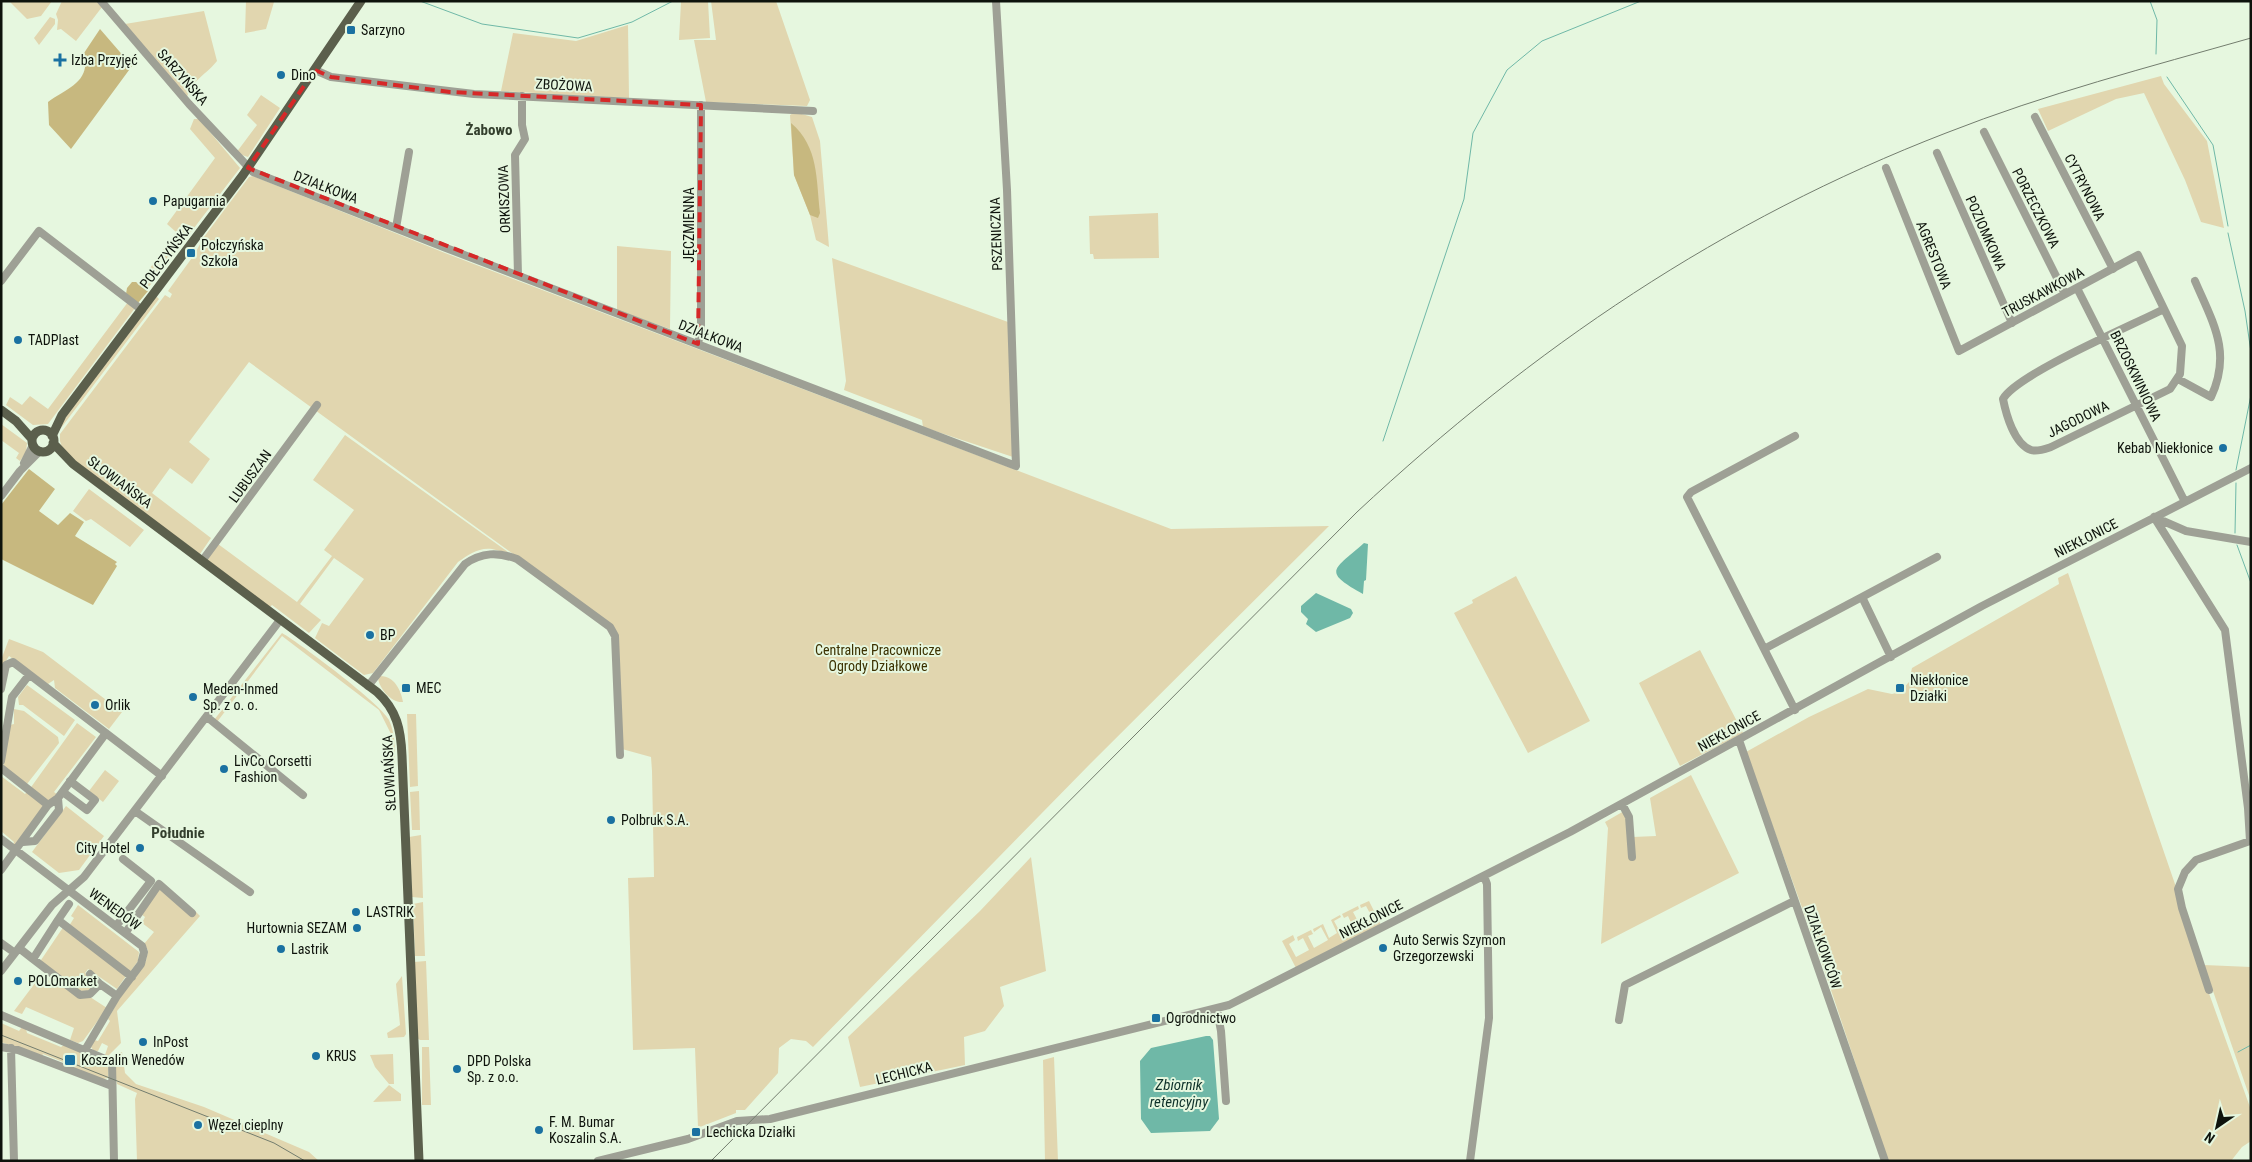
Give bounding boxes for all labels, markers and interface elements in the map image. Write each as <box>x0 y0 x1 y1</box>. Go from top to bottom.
place label: Sarzyno <box>361 22 405 38</box>
marker: Sarzyno <box>345 24 357 36</box>
street label: SARZYŃSKA <box>154 45 212 108</box>
place label: Izba Przyjęć <box>71 52 138 68</box>
marker: Izba Przyjęć <box>53 53 67 67</box>
place label: Dino <box>291 67 316 83</box>
marker: Dino <box>275 69 287 81</box>
street label: ZBOŻOWA <box>535 76 593 94</box>
district label: Żabowo <box>466 121 512 139</box>
street label: CYTRYNOWA <box>2061 151 2109 223</box>
street label: ORKISZOWA <box>495 165 513 233</box>
street label: PORZECZKOWA <box>2009 165 2063 251</box>
street label: DZIAŁKOWA <box>291 167 361 207</box>
street label: JĘCZMIENNA <box>681 187 697 263</box>
place label: Papugarnia <box>163 193 226 209</box>
street label: POZIOMKOWA <box>1962 193 2010 273</box>
marker: Papugarnia <box>147 195 159 207</box>
street label: PSZENICZNA <box>987 197 1005 271</box>
street label: AGRESTOWA <box>1913 219 1955 291</box>
street label: POŁCZYŃSKA <box>136 220 196 292</box>
place label: Połczyńska Szkoła <box>201 237 264 269</box>
marker: Połczyńska Szkoła <box>185 247 197 259</box>
street label: TRUSKAWKOWA <box>1999 264 2087 320</box>
street label: DZIAŁKOWA <box>676 316 746 356</box>
street label: BRZOSKWINIOWA <box>2107 328 2165 424</box>
place label: TADPlast <box>28 332 79 348</box>
marker: TADPlast <box>12 334 24 346</box>
street label: JAGODOWA <box>2045 397 2111 441</box>
place label: Kebab Niekłonice <box>2117 440 2213 456</box>
marker: Kebab Niekłonice <box>2217 442 2229 454</box>
street label: LUBUSZAN <box>226 447 274 505</box>
street label: SŁOWIAŃSKA <box>85 452 156 511</box>
street label: NIEKŁONICE <box>2052 515 2120 561</box>
place label: BP <box>380 627 396 643</box>
marker: BP <box>364 629 376 641</box>
park label: Centralne Pracownicze Ogrody Działkowe <box>815 642 941 674</box>
place label: Niekłonice Działki <box>1910 672 1969 704</box>
place label: MEC <box>416 680 442 696</box>
place label: Meden-Inmed Sp. z o. o. <box>203 681 278 713</box>
marker: MEC <box>400 682 412 694</box>
marker: Niekłonice Działki <box>1894 682 1906 694</box>
marker: Meden-Inmed Sp. z o. o. <box>187 691 199 703</box>
place label: Orlik <box>105 697 131 713</box>
marker: Orlik <box>89 699 101 711</box>
street label: NIEKŁONICE <box>1695 707 1763 755</box>
street label: SŁOWIAŃSKA <box>378 734 399 812</box>
place label: LivCo Corsetti Fashion <box>234 753 312 785</box>
marker: LivCo Corsetti Fashion <box>218 763 230 775</box>
place label: Polbruk S.A. <box>621 812 689 828</box>
marker: Polbruk S.A. <box>605 814 617 826</box>
district label: Południe <box>151 824 205 842</box>
place label: City Hotel <box>76 840 130 856</box>
marker: City Hotel <box>134 842 146 854</box>
street label: WENEDÓW <box>86 884 145 933</box>
street label: NIEKŁONICE <box>1337 896 1405 942</box>
street label: DZIAŁKOWCÓW <box>1801 903 1846 991</box>
place label: LASTRIK <box>366 904 414 920</box>
marker: LASTRIK <box>350 906 362 918</box>
place label: Hurtownia SEZAM <box>247 920 347 936</box>
marker: Hurtownia SEZAM <box>351 922 363 934</box>
place label: Auto Serwis Szymon Grzegorzewski <box>1393 932 1506 964</box>
place label: Lastrik <box>291 941 329 957</box>
marker: Auto Serwis Szymon Grzegorzewski <box>1377 942 1389 954</box>
marker: Lastrik <box>275 943 287 955</box>
place label: POLOmarket <box>28 973 97 989</box>
marker: POLOmarket <box>12 975 24 987</box>
place label: Ogrodnictwo <box>1166 1010 1236 1026</box>
marker: Ogrodnictwo <box>1150 1012 1162 1024</box>
place label: InPost <box>153 1034 189 1050</box>
marker: InPost <box>137 1036 149 1048</box>
place label: KRUS <box>326 1048 356 1064</box>
marker: KRUS <box>310 1050 322 1062</box>
place label: Koszalin Wenedów <box>81 1052 185 1068</box>
marker: Koszalin Wenedów <box>63 1053 77 1067</box>
place label: DPD Polska Sp. z o.o. <box>467 1053 531 1085</box>
street label: LECHICKA <box>874 1058 934 1088</box>
marker: DPD Polska Sp. z o.o. <box>451 1063 463 1075</box>
water label: Zbiornik retencyjny <box>1150 1076 1209 1111</box>
north arrow <box>2192 1102 2242 1152</box>
place label: F. M. Bumar Koszalin S.A. <box>549 1114 622 1146</box>
place label: Węzeł cieplny <box>208 1117 283 1133</box>
marker: Węzeł cieplny <box>192 1119 204 1131</box>
marker: F. M. Bumar Koszalin S.A. <box>533 1124 545 1136</box>
place label: Lechicka Działki <box>706 1124 795 1140</box>
marker: Lechicka Działki <box>690 1126 702 1138</box>
text: N <box>2202 1129 2218 1147</box>

